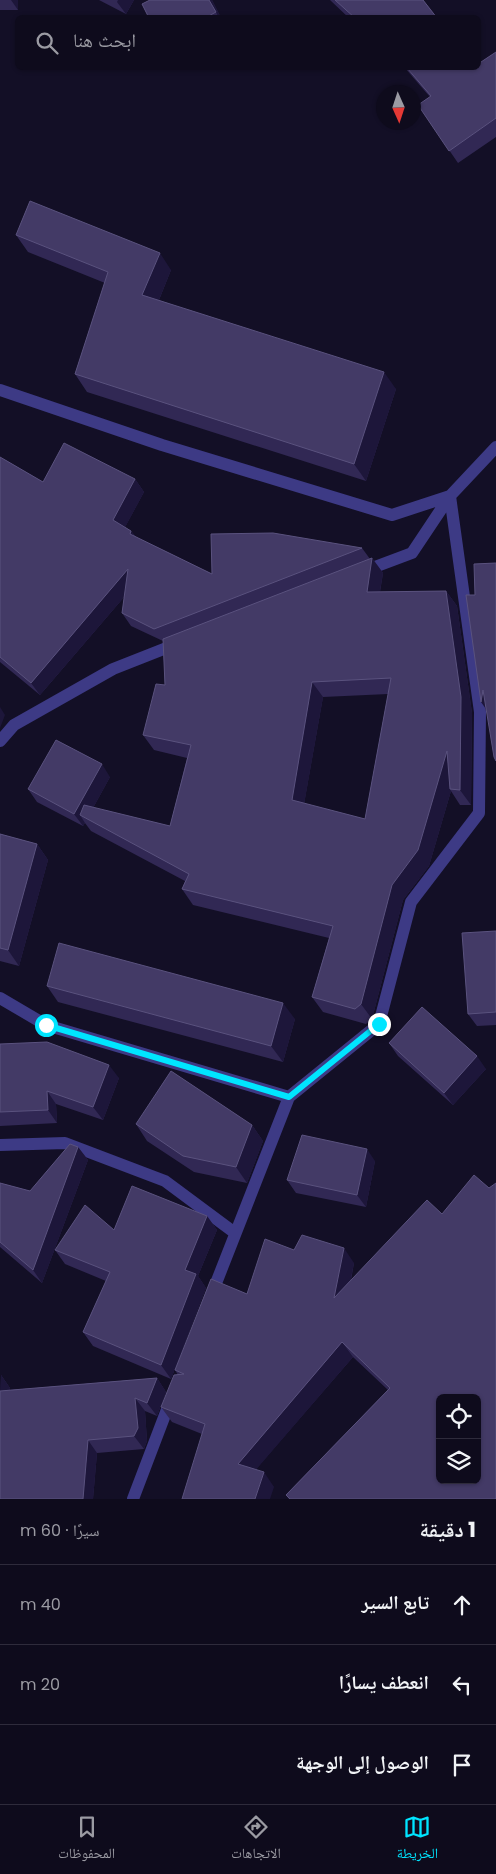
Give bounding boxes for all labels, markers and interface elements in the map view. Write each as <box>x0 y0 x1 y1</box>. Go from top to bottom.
search box <box>15 15 481 70</box>
text: ابحث هنا <box>73 27 136 54</box>
icon: search <box>33 29 61 57</box>
north arrow <box>376 85 421 130</box>
route end <box>368 1013 391 1036</box>
route start <box>35 1014 58 1037</box>
map controls <box>436 1394 481 1484</box>
button: locate <box>436 1394 481 1439</box>
button: layers <box>436 1439 481 1484</box>
text: 1 دقيقة <box>420 1515 476 1544</box>
text: سيرًا · 60 m <box>20 1519 99 1542</box>
text: تابع السير <box>362 1589 429 1616</box>
icon: ahead <box>448 1591 476 1619</box>
text: 40 m <box>20 1593 61 1616</box>
text: انعطف يسارًا <box>339 1669 429 1696</box>
icon: left <box>448 1671 476 1699</box>
text: 20 m <box>20 1673 60 1696</box>
text: الوصول إلى الوجهة <box>296 1749 429 1776</box>
icon: arrive <box>448 1751 476 1779</box>
tab: المحفوظات <box>58 1813 115 1867</box>
tab: الاتجاهات <box>231 1813 281 1867</box>
tab: الخريطة <box>397 1813 438 1867</box>

